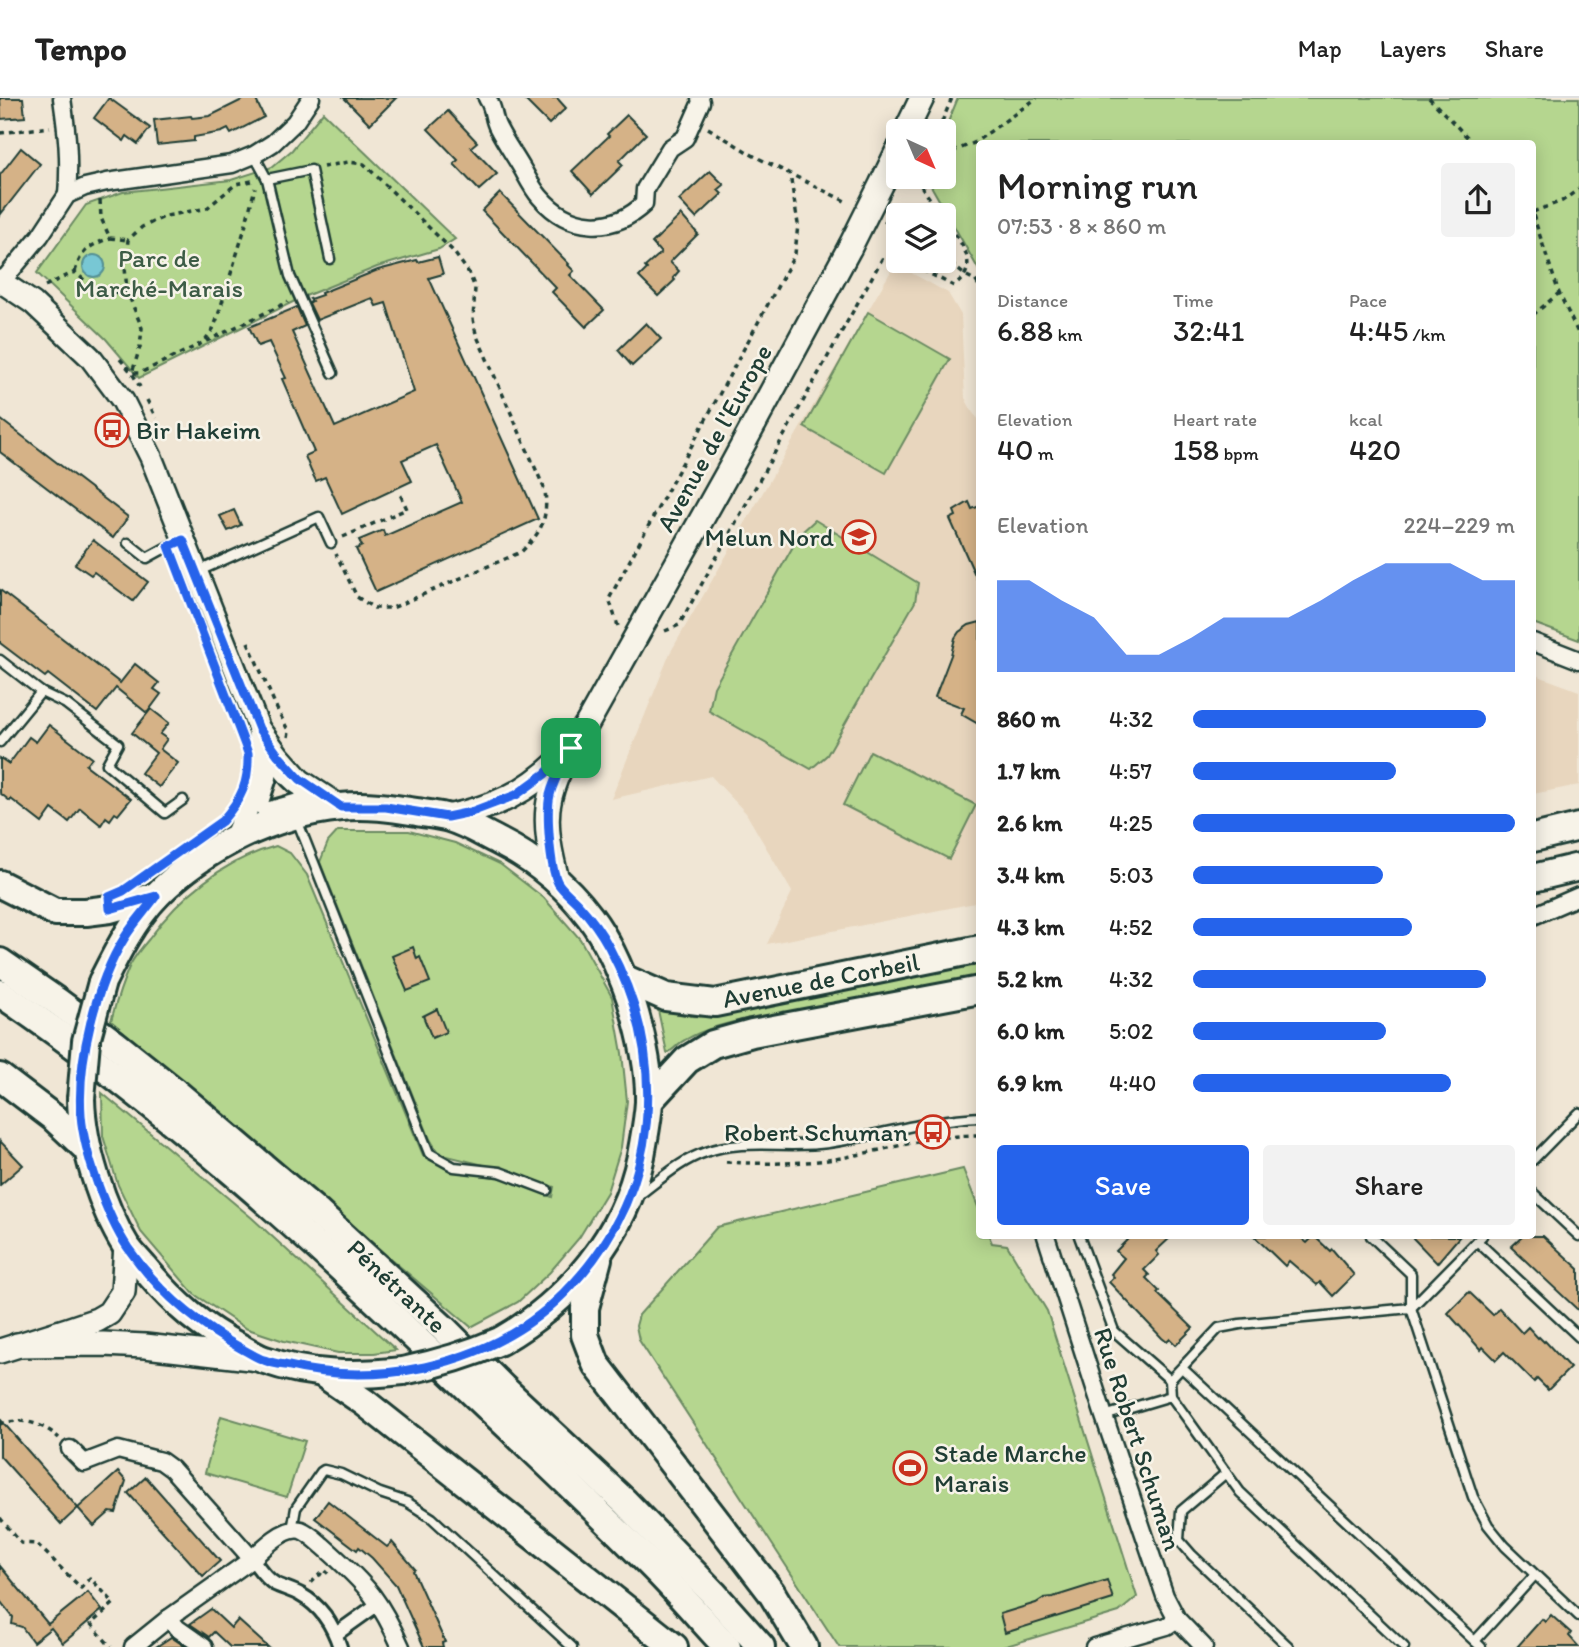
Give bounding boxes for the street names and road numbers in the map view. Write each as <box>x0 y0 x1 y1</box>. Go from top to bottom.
street label: Avenue de l'Europe <box>649 339 779 537</box>
street label: Avenue de Corbeil <box>720 945 922 1015</box>
street label: Pénétrante <box>341 1232 453 1340</box>
street label: Rue Robert Schuman <box>1087 1323 1189 1555</box>

